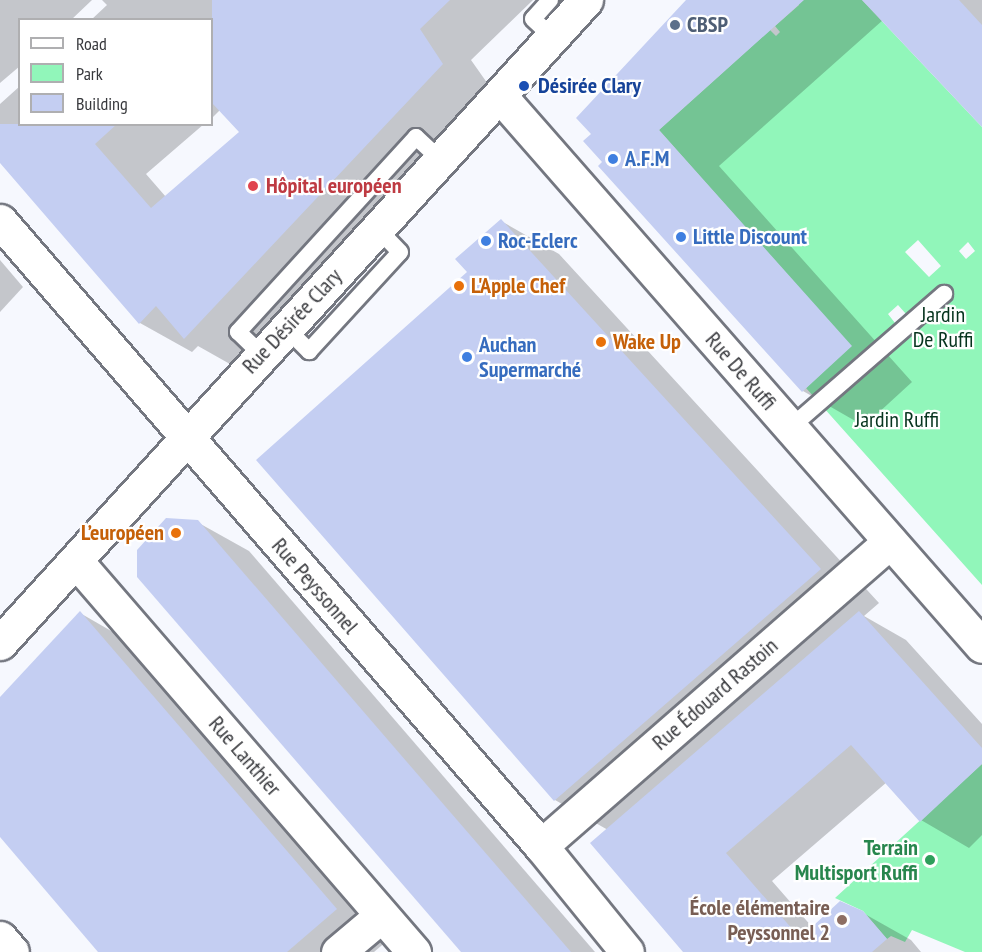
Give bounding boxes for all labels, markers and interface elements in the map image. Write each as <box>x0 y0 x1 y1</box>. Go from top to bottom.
place label: CBSP <box>687 12 728 38</box>
legend <box>18 18 213 126</box>
marker: CBSP <box>668 18 682 32</box>
text: Road <box>76 32 107 55</box>
text: Park <box>76 62 103 85</box>
place label: Désirée Clary <box>538 73 641 99</box>
marker: Désirée Clary <box>515 77 533 95</box>
text: Building <box>76 92 128 115</box>
place label: A.F.M <box>625 146 669 172</box>
marker: A.F.M <box>606 152 620 166</box>
place label: Hôpital européen <box>266 173 402 199</box>
marker: Hôpital européen <box>244 177 262 195</box>
place label: Little Discount <box>693 224 807 250</box>
place label: Roc-Eclerc <box>498 228 578 254</box>
marker: Little Discount <box>674 230 688 244</box>
marker: Roc-Eclerc <box>479 234 493 248</box>
street label: Rue Désirée Clary <box>237 263 347 379</box>
place label: L'Apple Chef <box>471 273 565 299</box>
marker: L'Apple Chef <box>452 279 466 293</box>
park label: Jardin De Ruffi <box>913 301 973 352</box>
street label: Rue De Ruffi <box>700 327 782 415</box>
place label: Wake Up <box>613 329 681 355</box>
place label: Auchan Supermarché <box>479 331 581 382</box>
marker: Wake Up <box>594 335 608 349</box>
marker: Auchan Supermarché <box>460 350 474 364</box>
park label: Jardin Ruffi <box>855 407 939 433</box>
place label: L’européen <box>81 520 164 546</box>
marker: L’européen <box>169 526 183 540</box>
street label: Rue Peyssonnel <box>266 533 364 639</box>
street label: Rue Édouard Rastoin <box>647 632 783 756</box>
street label: Rue Lanthier <box>203 711 287 801</box>
place label: Terrain Multisport Ruffi <box>795 834 918 885</box>
marker: Terrain Multisport Ruffi <box>923 853 937 867</box>
place label: École élémentaire Peyssonnel 2 <box>690 894 830 945</box>
marker: École élémentaire Peyssonnel 2 <box>835 913 849 927</box>

